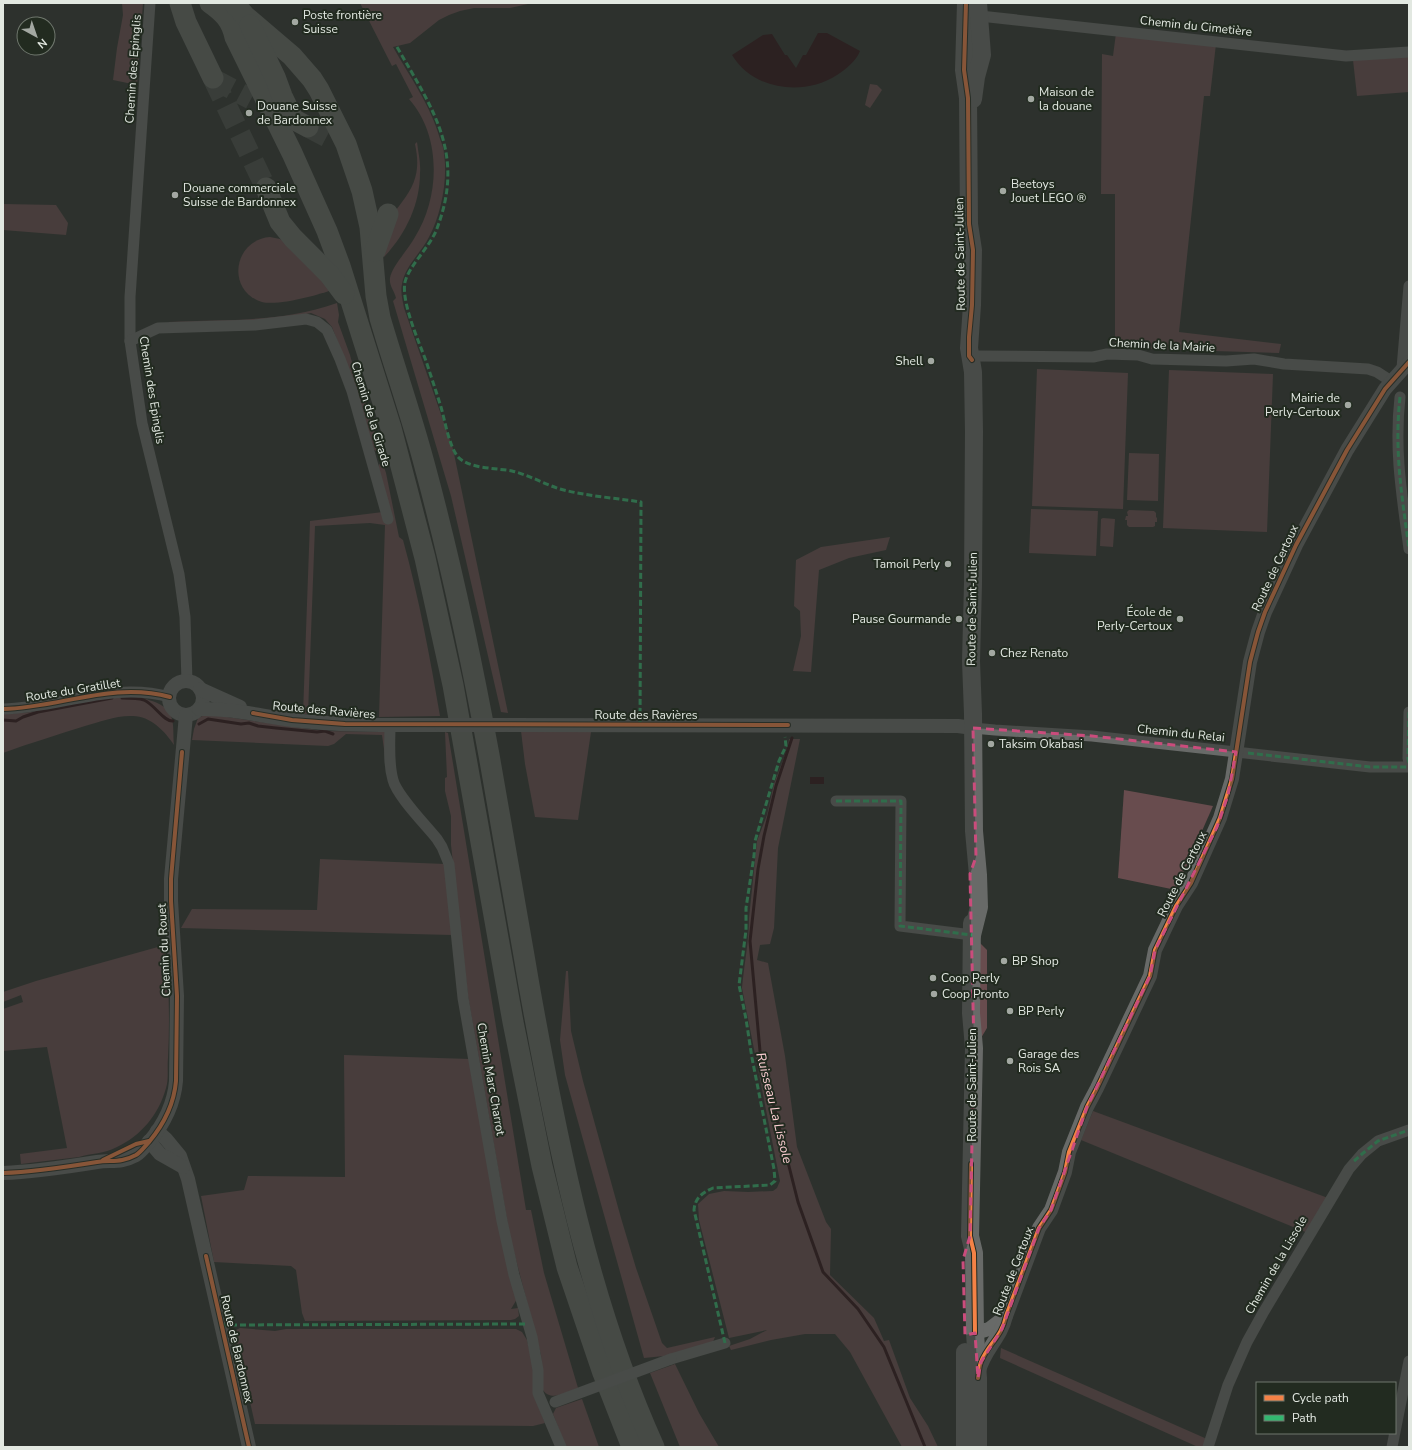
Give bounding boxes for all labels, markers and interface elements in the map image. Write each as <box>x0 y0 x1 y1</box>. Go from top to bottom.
place label: Poste frontière Suisse <box>303 7 382 37</box>
street label: Chemin du Cimetière <box>1139 12 1253 40</box>
street label: Chemin des Epinglis <box>121 14 145 124</box>
north arrow <box>16 16 56 56</box>
marker: Poste frontière Suisse <box>290 17 300 27</box>
text: N <box>34 35 50 52</box>
place label: Maison de la douane <box>1039 84 1094 114</box>
marker: Maison de la douane <box>1026 94 1036 104</box>
place label: Douane Suisse de Bardonnex <box>257 98 337 128</box>
marker: Douane Suisse de Bardonnex <box>244 108 254 118</box>
place label: Beetoys Jouet LEGO ® <box>1010 176 1086 206</box>
place label: Douane commerciale Suisse de Bardonnex <box>183 180 297 210</box>
marker: Beetoys Jouet LEGO ® <box>998 186 1008 196</box>
marker: Douane commerciale Suisse de Bardonnex <box>170 190 180 200</box>
street label: Route de Saint-Julien <box>951 197 969 311</box>
street label: Chemin de la Mairie <box>1108 334 1216 356</box>
street label: Chemin des Epinglis <box>136 335 168 445</box>
place label: Shell <box>895 353 923 369</box>
marker: Shell <box>926 356 936 366</box>
street label: Chemin de la Girade <box>347 359 395 469</box>
place label: Mairie de Perly-Certoux <box>1265 390 1341 420</box>
marker: Mairie de Perly-Certoux <box>1343 400 1353 410</box>
street label: Route de Certoux <box>1248 521 1302 614</box>
street label: Route de Saint-Julien <box>963 552 981 666</box>
place label: Tamoil Perly <box>873 556 941 572</box>
marker: Tamoil Perly <box>943 559 953 569</box>
place label: École de Perly-Certoux <box>1097 604 1173 634</box>
place label: Pause Gourmande <box>852 611 951 627</box>
marker: Pause Gourmande <box>954 614 964 624</box>
marker: École de Perly-Certoux <box>1175 614 1185 624</box>
place label: Chez Renato <box>1000 645 1068 661</box>
marker: Chez Renato <box>987 648 997 658</box>
street label: Route du Gratillet <box>25 674 122 705</box>
street label: Route des Ravières <box>272 698 376 722</box>
street label: Route des Ravières <box>594 707 698 723</box>
street label: Chemin du Relai <box>1136 720 1226 746</box>
place label: Taksim Okabasi <box>999 736 1083 752</box>
marker: Taksim Okabasi <box>986 739 996 749</box>
street label: Route de Certoux <box>1154 828 1211 919</box>
street label: Chemin du Rouet <box>154 902 174 997</box>
place label: BP Shop <box>1012 953 1059 969</box>
marker: BP Shop <box>999 956 1009 966</box>
place label: Coop Perly <box>941 970 1001 986</box>
marker: Coop Perly <box>928 973 938 983</box>
place label: Coop Pronto <box>942 986 1009 1002</box>
marker: Coop Pronto <box>929 989 939 999</box>
place label: BP Perly <box>1018 1003 1065 1019</box>
marker: BP Perly <box>1005 1006 1015 1016</box>
street label: Chemin Marc Charrot <box>473 1021 509 1137</box>
street label: Route de Saint-Julien <box>964 1028 980 1142</box>
place label: Garage des Rois SA <box>1018 1046 1080 1076</box>
water label: Ruisseau La Lissole <box>752 1051 797 1165</box>
marker: Garage des Rois SA <box>1005 1056 1015 1066</box>
street label: Chemin de la Lissole <box>1241 1213 1311 1317</box>
street label: Route de Certoux <box>989 1224 1038 1318</box>
street label: Route de Bardonnex <box>217 1294 257 1405</box>
legend <box>1256 1382 1396 1434</box>
text: Cycle path <box>1292 1390 1349 1406</box>
text: Path <box>1292 1410 1317 1426</box>

